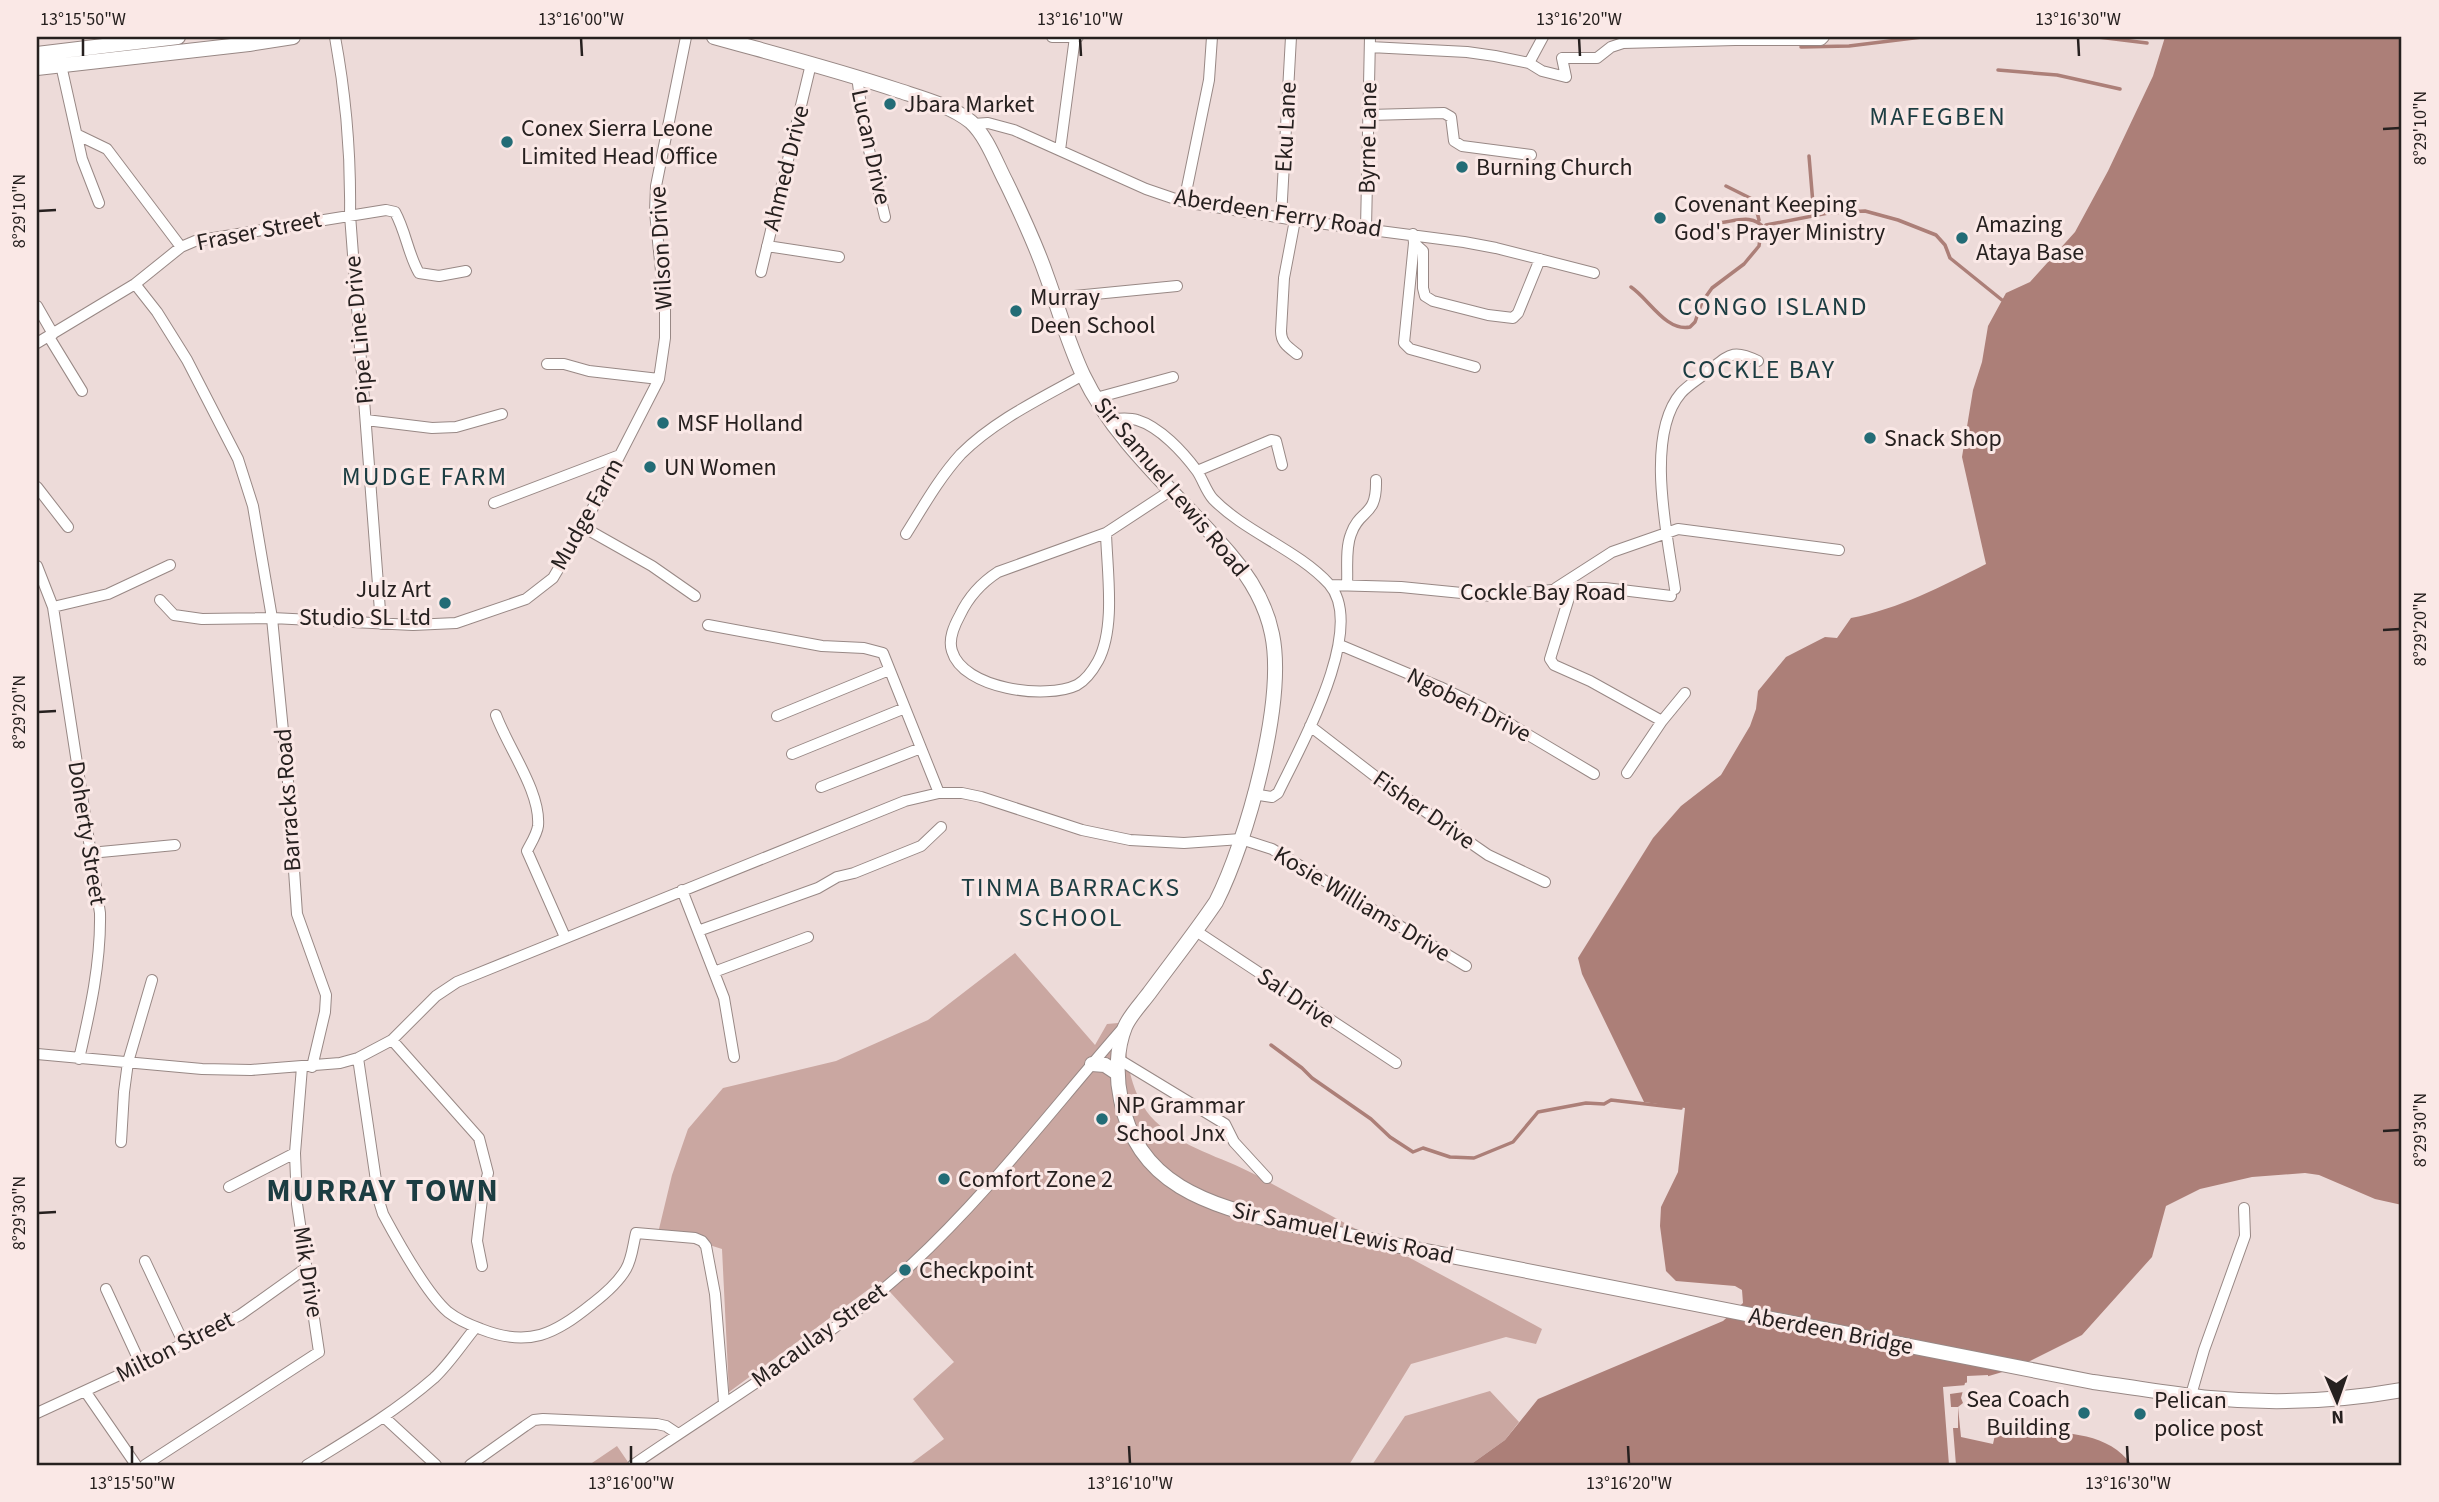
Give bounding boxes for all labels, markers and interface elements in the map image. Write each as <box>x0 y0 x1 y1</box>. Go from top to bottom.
text: 13°15'50"W <box>40 7 126 32</box>
text: 13°16'00"W <box>538 7 624 32</box>
text: 13°16'10"W <box>1037 7 1123 32</box>
text: 13°16'20"W <box>1536 7 1622 32</box>
text: 13°16'30"W <box>2035 7 2121 32</box>
street label: Eku Lane <box>1266 81 1306 173</box>
street label: Byrne Lane <box>1350 82 1386 194</box>
street label: Lucan Drive <box>842 86 900 208</box>
place label: Jbara Market <box>904 87 1034 122</box>
text: 8°29'10"N <box>2408 91 2433 165</box>
marker: Jbara Market <box>882 96 898 112</box>
district label: MAFEGBEN <box>1869 98 2007 135</box>
street label: Ahmed Drive <box>754 102 818 234</box>
place label: Conex Sierra Leone Limited Head Office <box>521 111 718 174</box>
marker: Conex Sierra Leone Limited Head Office <box>499 134 515 150</box>
place label: Burning Church <box>1476 150 1632 185</box>
marker: Burning Church <box>1454 159 1470 175</box>
text: 8°29'10"N <box>7 174 32 248</box>
street label: Aberdeen Ferry Road <box>1172 179 1384 247</box>
street label: Wilson Drive <box>640 185 682 311</box>
place label: Covenant Keeping God's Prayer Ministry <box>1674 187 1885 250</box>
street label: Fraser Street <box>194 202 324 260</box>
place label: Amazing Ataya Base <box>1976 207 2084 270</box>
marker: Covenant Keeping God's Prayer Ministry <box>1652 210 1668 226</box>
marker: Amazing Ataya Base <box>1954 230 1970 246</box>
street label: Pipe Line Drive <box>335 254 383 406</box>
place label: Murray Deen School <box>1030 280 1155 343</box>
district label: CONGO ISLAND <box>1677 288 1869 325</box>
marker: Murray Deen School <box>1008 303 1024 319</box>
district label: COCKLE BAY <box>1682 351 1836 388</box>
street label: Sir Samuel Lewis Road <box>1085 389 1257 585</box>
place label: MSF Holland <box>677 406 803 441</box>
marker: MSF Holland <box>655 415 671 431</box>
place label: Snack Shop <box>1884 421 2002 456</box>
marker: Snack Shop <box>1862 430 1878 446</box>
place label: UN Women <box>664 450 777 485</box>
street label: Mudge Farm <box>542 451 632 577</box>
district label: MUDGE FARM <box>342 458 508 495</box>
marker: UN Women <box>642 459 658 475</box>
place label: Julz Art Studio SL Ltd <box>299 572 431 635</box>
street label: Cockle Bay Road <box>1460 575 1626 610</box>
text: 8°29'20"N <box>2408 592 2433 666</box>
marker: Julz Art Studio SL Ltd <box>437 595 453 611</box>
street label: Ngobeh Drive <box>1401 659 1537 751</box>
text: 8°29'20"N <box>7 675 32 749</box>
street label: Barracks Road <box>266 727 310 873</box>
street label: Doherty Street <box>58 759 116 907</box>
street label: Fisher Drive <box>1366 762 1482 858</box>
street label: Kosie Williams Drive <box>1267 837 1457 971</box>
district label: TINMA BARRACKS SCHOOL <box>961 869 1181 936</box>
street label: Sal Drive <box>1250 959 1342 1037</box>
place label: NP Grammar School Jnx <box>1116 1088 1245 1151</box>
text: 8°29'30"N <box>2408 1093 2433 1167</box>
marker: NP Grammar School Jnx <box>1094 1111 1110 1127</box>
place label: Comfort Zone 2 <box>958 1162 1113 1197</box>
district label: MURRAY TOWN <box>266 1168 500 1214</box>
marker: Comfort Zone 2 <box>936 1171 952 1187</box>
text: 8°29'30"N <box>7 1176 32 1250</box>
street label: Sir Samuel Lewis Road <box>1229 1192 1457 1274</box>
street label: Mik Drive <box>284 1224 332 1320</box>
place label: Checkpoint <box>919 1253 1034 1288</box>
marker: Checkpoint <box>897 1262 913 1278</box>
street label: Macaulay Street <box>744 1274 894 1396</box>
street label: Aberdeen Bridge <box>1746 1298 1916 1364</box>
street label: Milton Street <box>110 1302 240 1392</box>
north arrow <box>2302 1366 2372 1436</box>
place label: Sea Coach Building <box>1966 1382 2070 1445</box>
place label: Pelican police post <box>2154 1383 2263 1446</box>
text: N <box>2331 1403 2344 1430</box>
marker: Sea Coach Building <box>2076 1405 2092 1421</box>
marker: Pelican police post <box>2132 1406 2148 1422</box>
text: 13°15'50"W <box>89 1471 175 1496</box>
text: 13°16'00"W <box>588 1471 674 1496</box>
text: 13°16'10"W <box>1087 1471 1173 1496</box>
text: 13°16'20"W <box>1586 1471 1672 1496</box>
text: 13°16'30"W <box>2085 1471 2171 1496</box>

